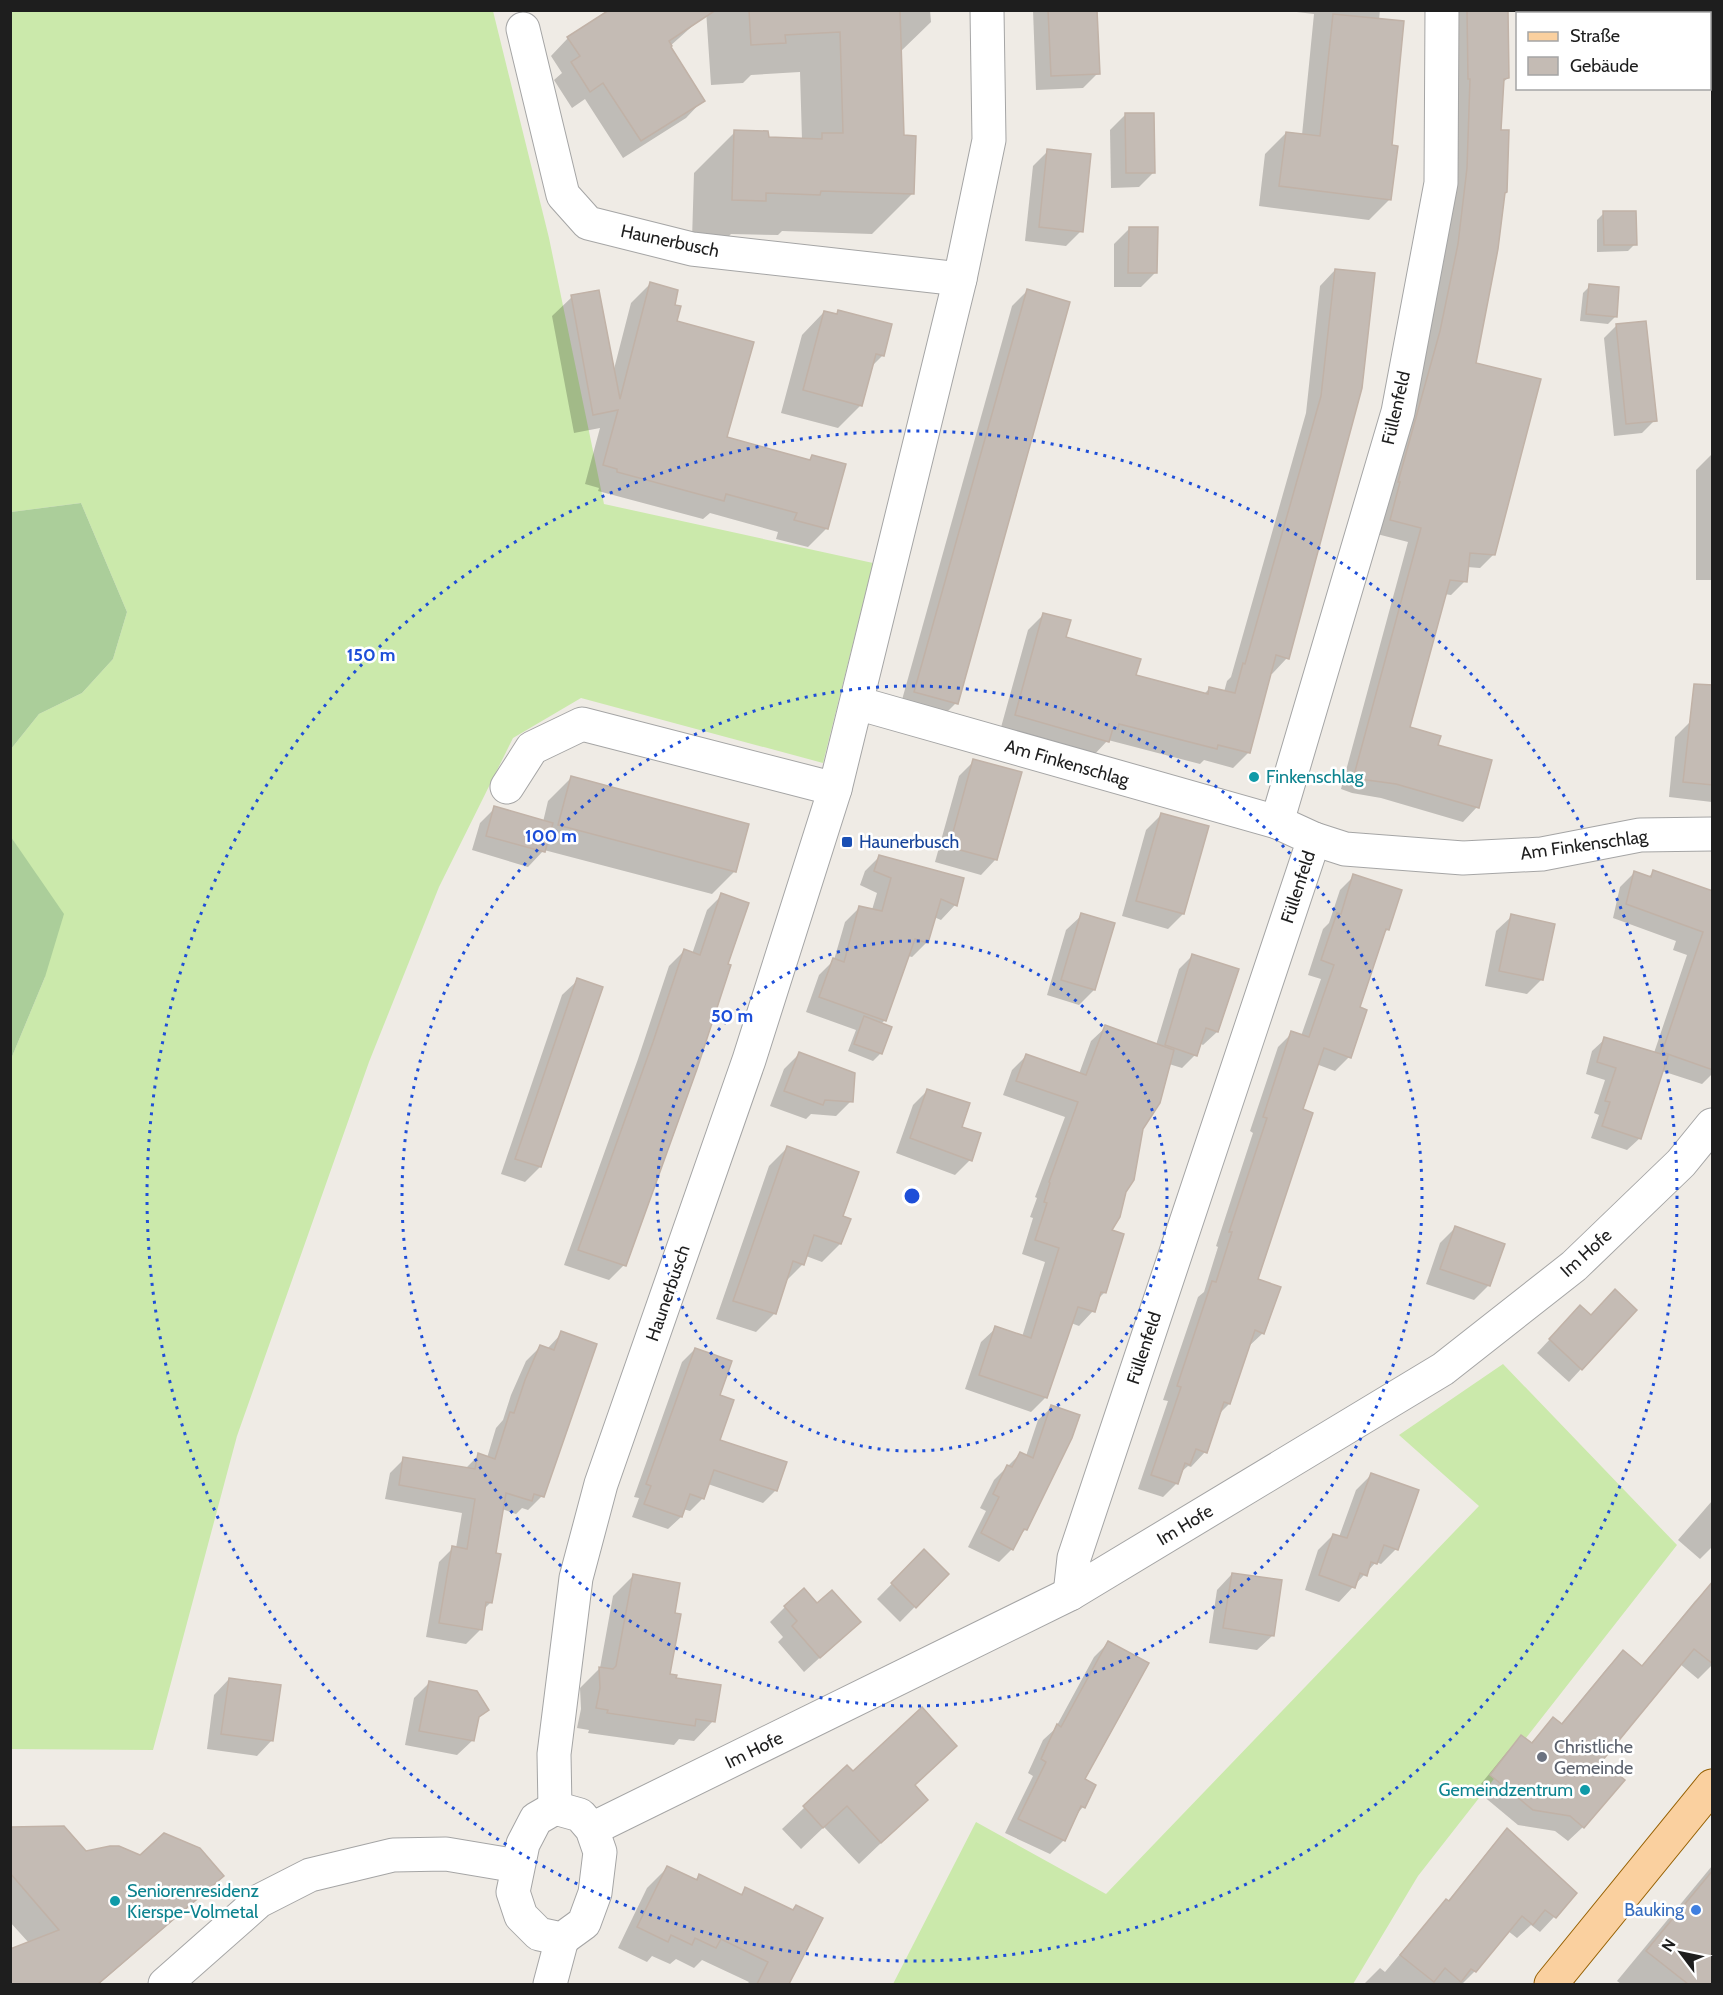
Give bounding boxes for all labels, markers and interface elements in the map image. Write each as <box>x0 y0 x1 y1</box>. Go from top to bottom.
legend <box>1516 12 1711 90</box>
text: Straße <box>1570 25 1620 47</box>
text: Gebäude <box>1570 55 1639 77</box>
street label: Haunerbusch <box>619 220 721 262</box>
street label: Füllenfeld <box>1377 369 1415 447</box>
text: 150 m <box>347 644 395 666</box>
street label: Am Finkenschlag <box>1002 735 1133 792</box>
place label: Finkenschlag <box>1266 766 1364 788</box>
marker: Finkenschlag <box>1247 770 1261 784</box>
text: 100 m <box>525 825 577 847</box>
street label: Am Finkenschlag <box>1519 825 1650 865</box>
place label: Haunerbusch <box>859 831 959 853</box>
marker: Haunerbusch <box>840 835 854 849</box>
street label: Füllenfeld <box>1276 848 1320 926</box>
text: 50 m <box>711 1005 753 1027</box>
centre of rings <box>902 1186 922 1206</box>
street label: Im Hofe <box>1556 1224 1616 1282</box>
street label: Haunerbusch <box>641 1242 695 1344</box>
street label: Füllenfeld <box>1122 1309 1166 1387</box>
street label: Im Hofe <box>1153 1500 1217 1550</box>
street label: Im Hofe <box>722 1727 786 1773</box>
place label: Christliche Gemeinde <box>1554 1736 1633 1779</box>
marker: Christliche Gemeinde <box>1535 1750 1549 1764</box>
place label: Gemeindzentrum <box>1439 1779 1573 1801</box>
marker: Gemeindzentrum <box>1578 1783 1592 1797</box>
place label: Seniorenresidenz Kierspe-Volmetal <box>127 1880 259 1923</box>
marker: Seniorenresidenz Kierspe-Volmetal <box>108 1894 122 1908</box>
place label: Bauking <box>1624 1899 1685 1921</box>
marker: Bauking <box>1689 1903 1703 1917</box>
north arrow <box>1651 1923 1711 1983</box>
text: N <box>1658 1935 1680 1955</box>

